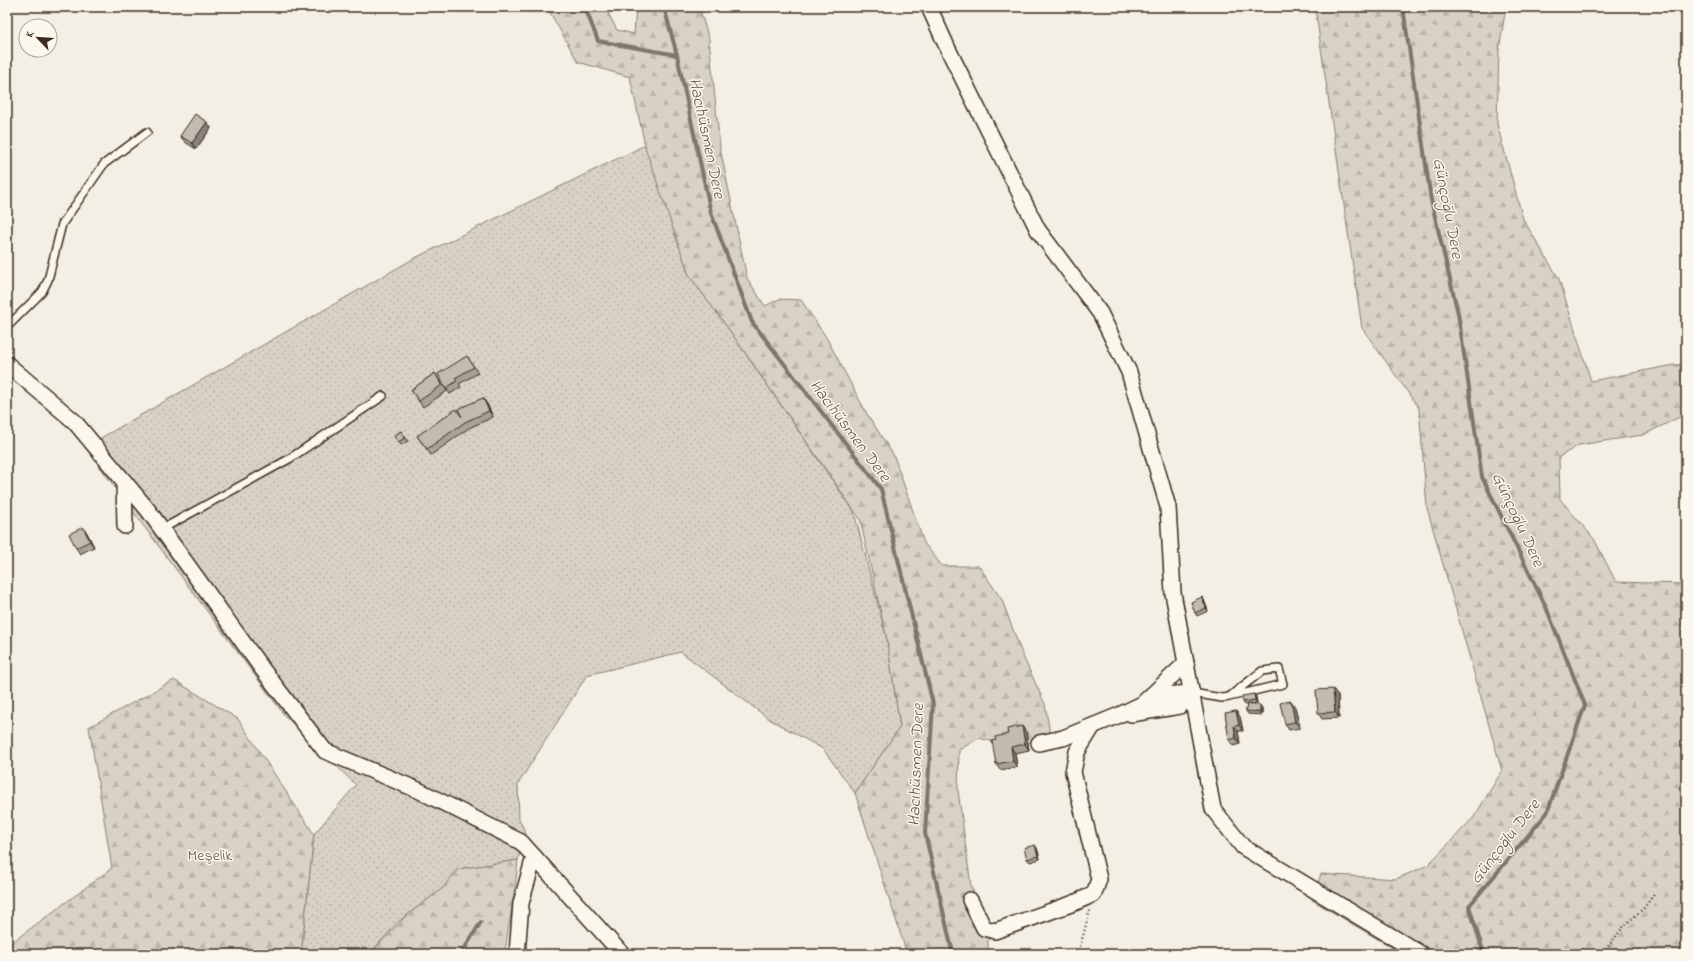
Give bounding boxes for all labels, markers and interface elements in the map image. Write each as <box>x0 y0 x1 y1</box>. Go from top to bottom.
north arrow <box>18 18 58 58</box>
text: K <box>21 28 39 40</box>
water label: Hacıhüsmen Dere <box>682 76 732 202</box>
water label: Günçoğlu Dere <box>1425 156 1470 262</box>
water label: Hacıhüsmen Dere <box>803 374 897 488</box>
water label: Günçoğlu Dere <box>1484 468 1551 573</box>
water label: Hacıhüsmen Dere <box>902 702 931 827</box>
water label: Günçoğlu Dere <box>1464 793 1548 890</box>
park label: Meşelik <box>188 844 233 868</box>

